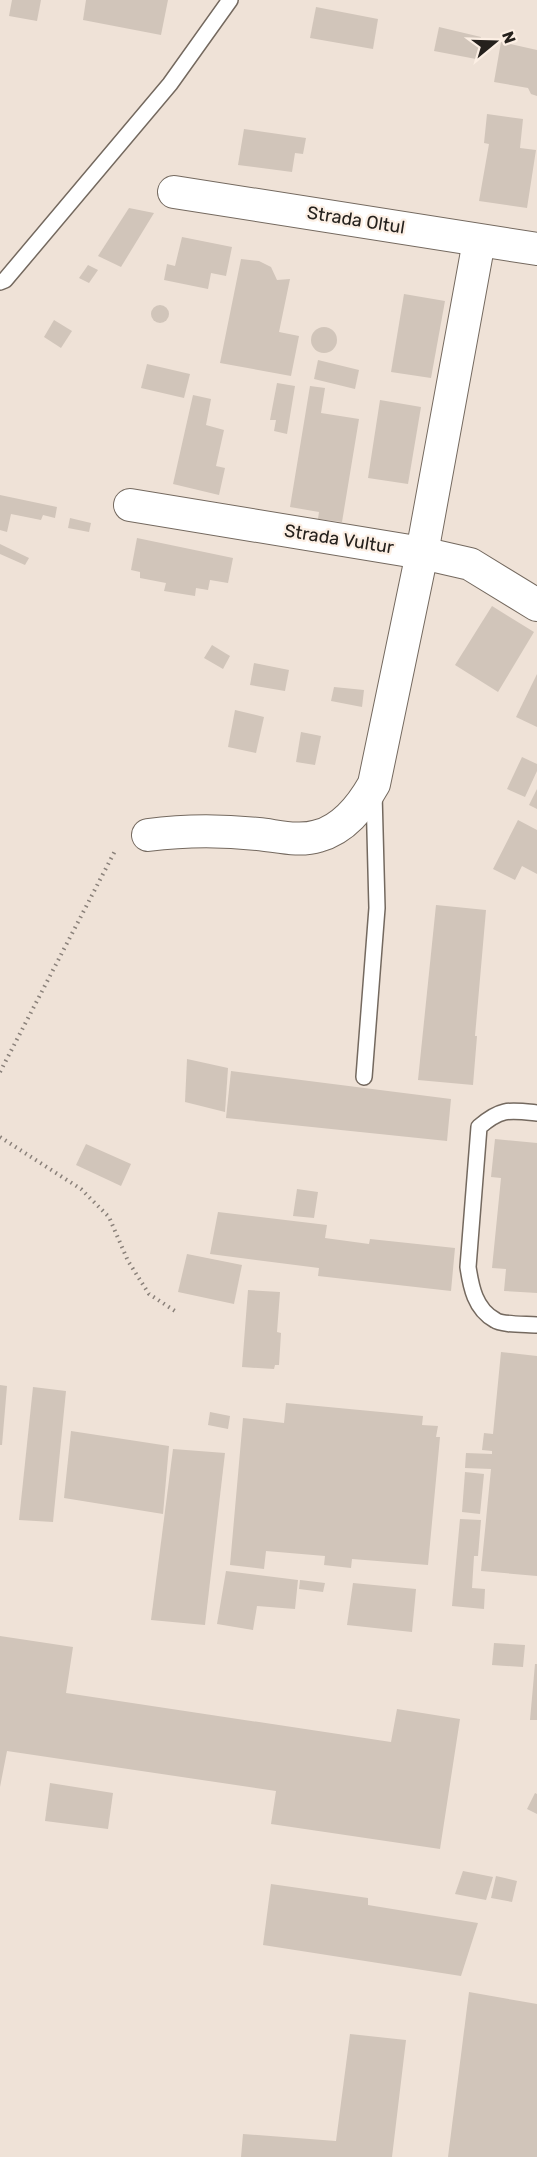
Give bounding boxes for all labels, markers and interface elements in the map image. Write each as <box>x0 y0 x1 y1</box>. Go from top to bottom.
north arrow <box>465 12 525 72</box>
text: N <box>498 29 520 46</box>
street label: Strada Oltul <box>306 201 406 239</box>
street label: Strada Vultur <box>283 519 395 559</box>

